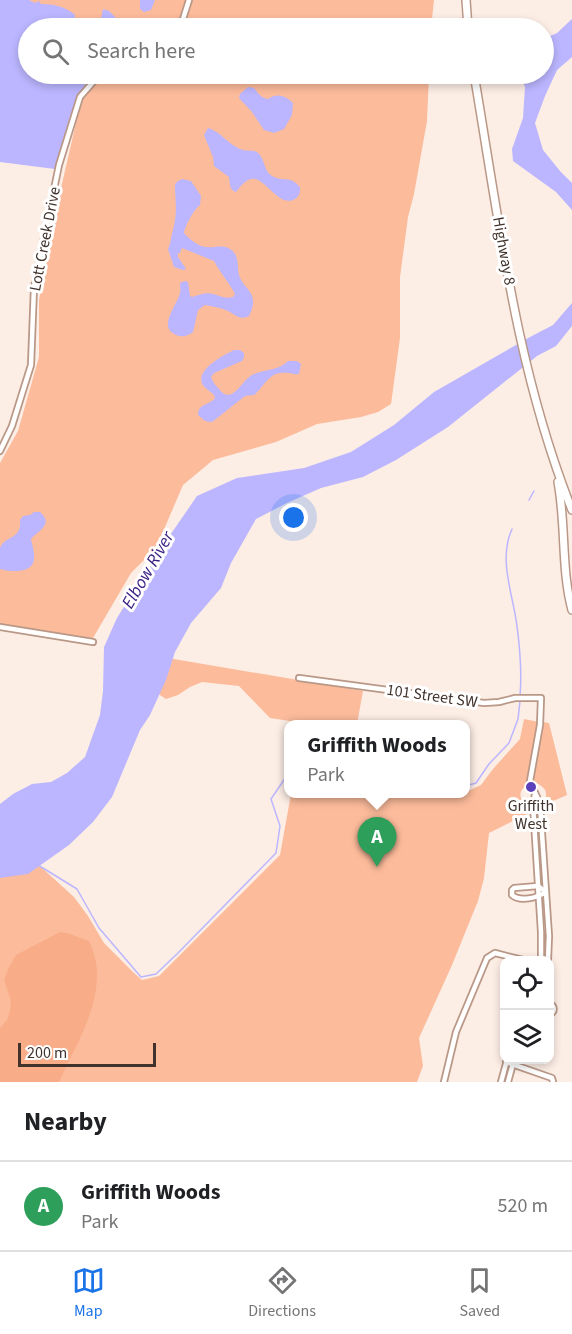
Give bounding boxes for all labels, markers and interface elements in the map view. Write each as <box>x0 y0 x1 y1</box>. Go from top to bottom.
search box <box>18 18 554 84</box>
icon: search <box>39 35 72 68</box>
text: Search here <box>87 35 195 67</box>
street label: Lott Creek Drive <box>24 185 66 293</box>
street label: Highway 8 <box>487 215 521 287</box>
your location <box>279 503 308 532</box>
water label: Elbow River <box>116 526 181 613</box>
street label: 101 Street SW <box>385 679 479 713</box>
popup <box>284 720 470 798</box>
text: Griffith Woods <box>307 729 447 761</box>
text: Park <box>307 761 345 789</box>
marker: Griffith West <box>524 780 538 794</box>
place label: Griffith West <box>508 795 554 835</box>
pin: A <box>358 818 397 867</box>
map controls <box>500 956 554 1064</box>
button: locate <box>500 956 554 1010</box>
button: layers <box>500 1010 554 1064</box>
scale bar <box>18 1040 156 1068</box>
text: 200 m <box>27 1042 67 1064</box>
text: Nearby <box>24 1103 107 1140</box>
text: Griffith Woods <box>81 1176 220 1208</box>
text: A <box>38 1192 49 1220</box>
text: 520 m <box>498 1192 548 1220</box>
text: Park <box>81 1208 118 1236</box>
tab: Map <box>72 1264 105 1322</box>
tab: Directions <box>248 1264 316 1322</box>
tab: Saved <box>459 1264 500 1322</box>

